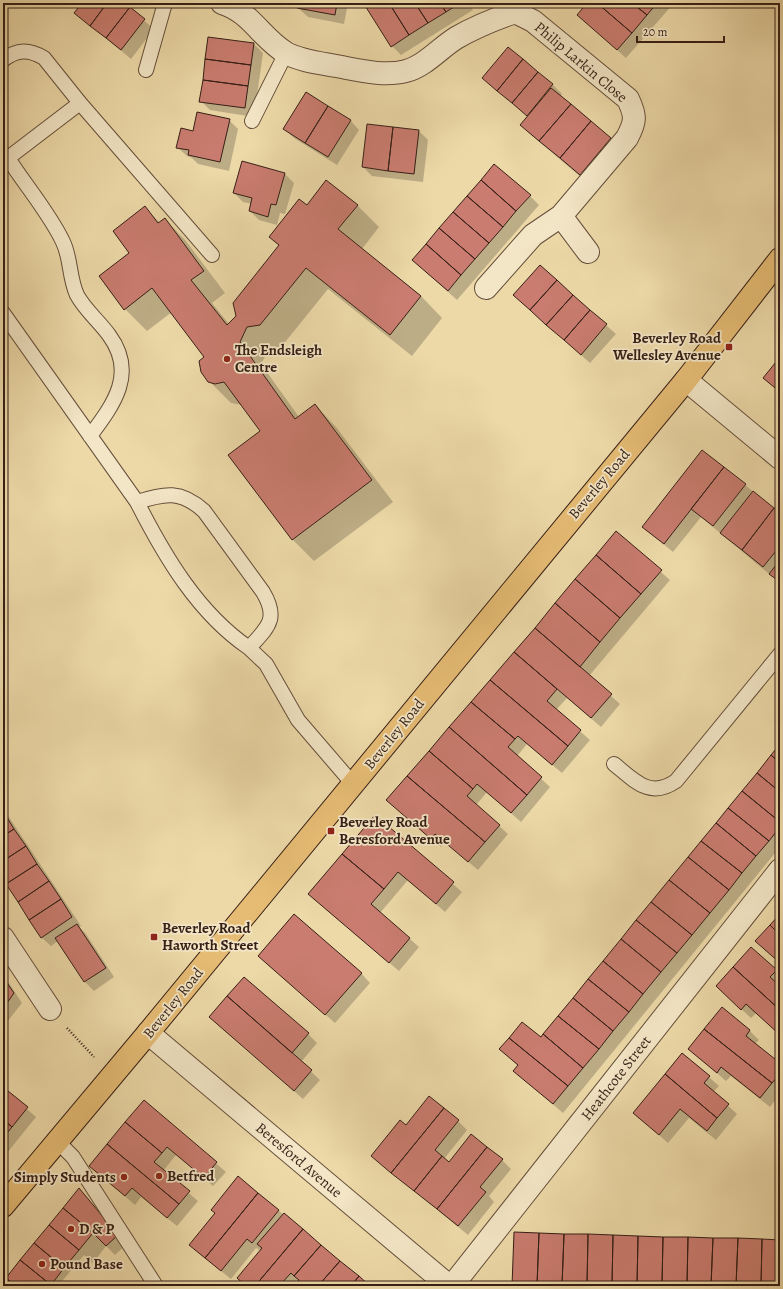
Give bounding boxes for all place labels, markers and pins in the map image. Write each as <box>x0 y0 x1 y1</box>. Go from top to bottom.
place label: Beverley Road Wellesley Avenue <box>612 328 722 365</box>
place label: The Endsleigh Centre <box>235 340 322 377</box>
marker: Beverley Road Wellesley Avenue <box>724 342 734 352</box>
marker: The Endsleigh Centre <box>222 354 232 364</box>
place label: Beverley Road Beresford Avenue <box>339 812 450 849</box>
marker: Beverley Road Beresford Avenue <box>326 826 336 836</box>
place label: Beverley Road Haworth Street <box>162 918 258 955</box>
marker: Beverley Road Haworth Street <box>149 932 159 942</box>
place label: Betfred <box>167 1166 215 1186</box>
place label: Simply Students <box>14 1167 116 1187</box>
marker: Betfred <box>154 1171 164 1181</box>
marker: Simply Students <box>119 1172 129 1182</box>
place label: D & P <box>79 1219 114 1239</box>
marker: D & P <box>66 1224 76 1234</box>
place label: Pound Base <box>50 1254 123 1274</box>
marker: Pound Base <box>37 1259 47 1269</box>

